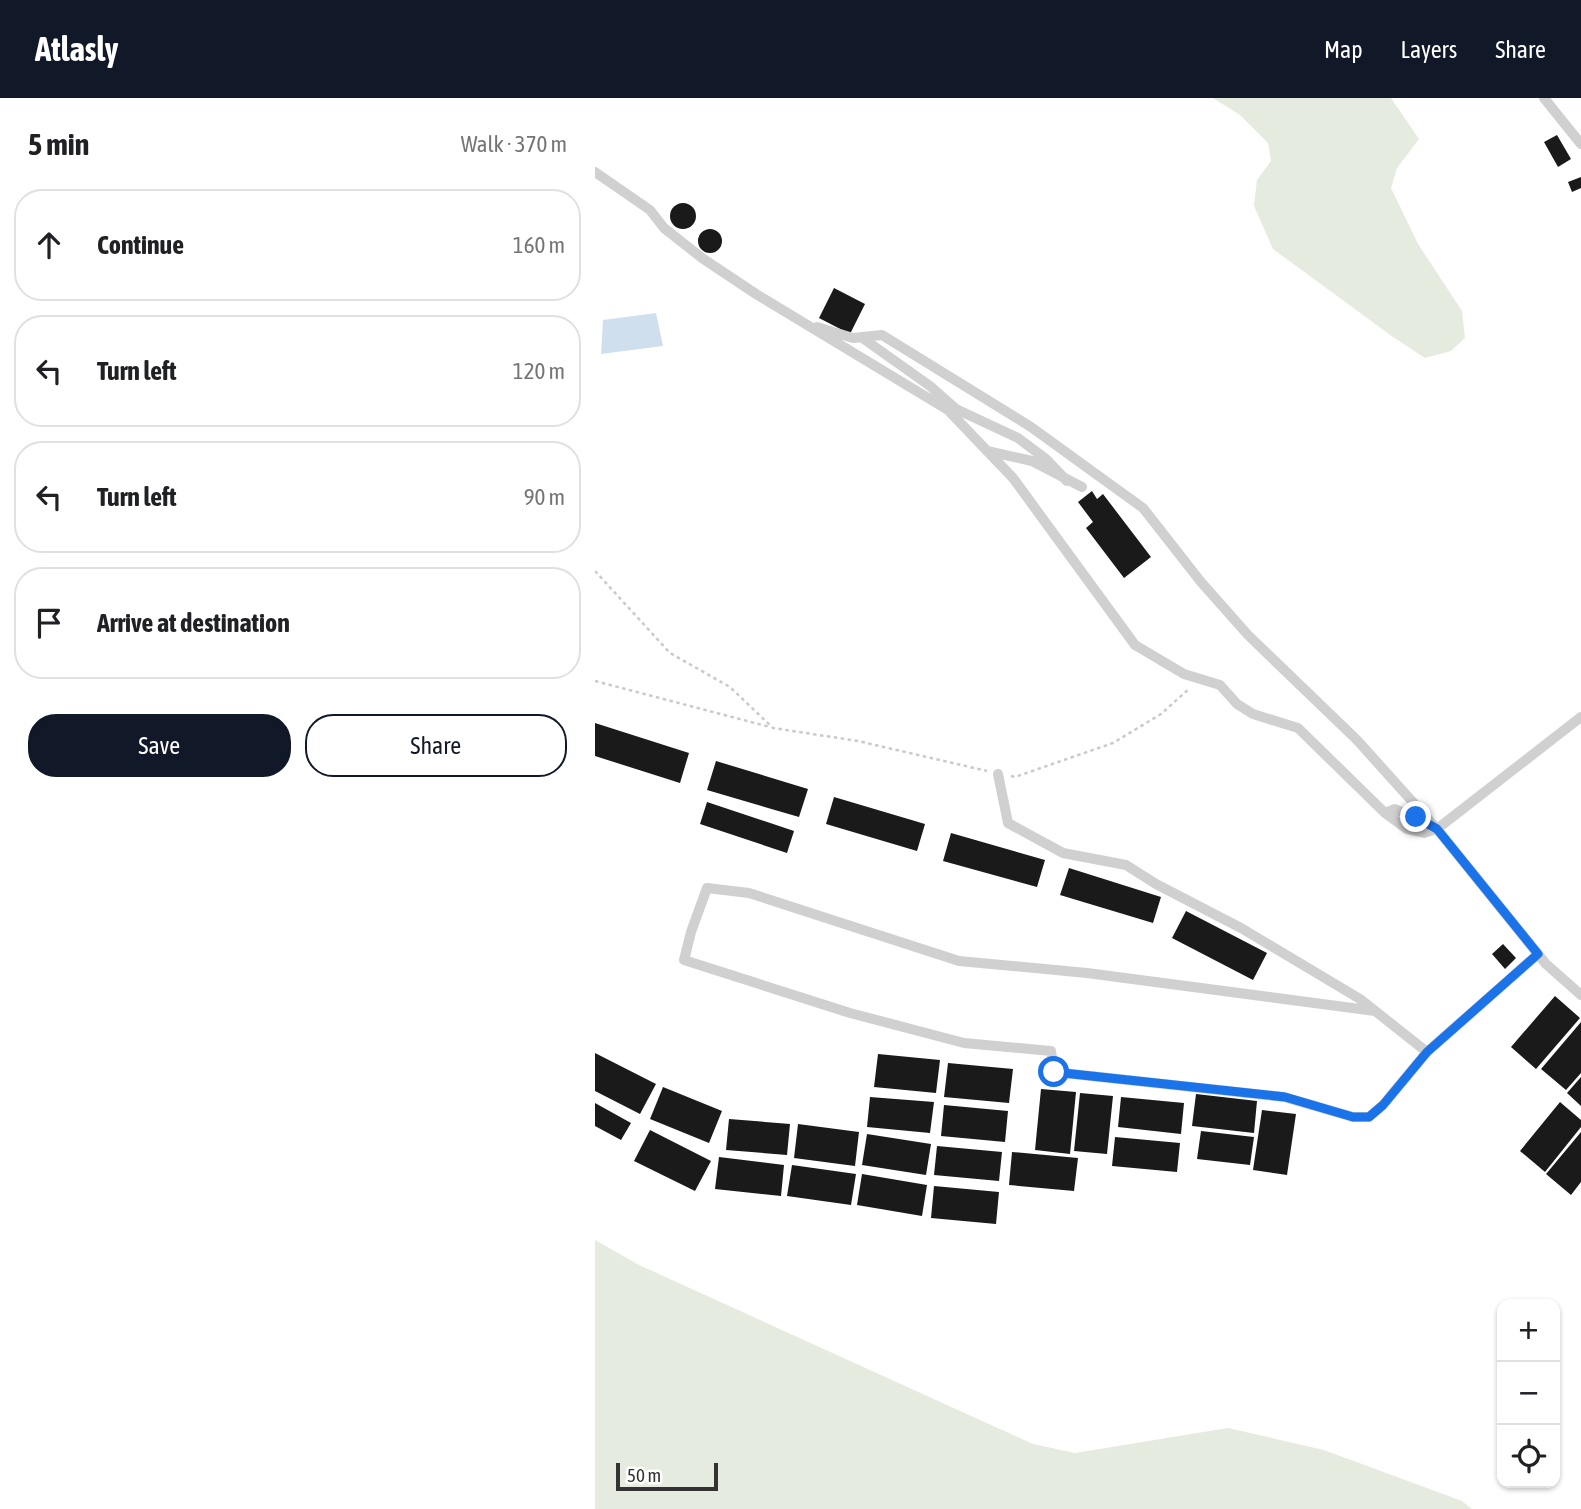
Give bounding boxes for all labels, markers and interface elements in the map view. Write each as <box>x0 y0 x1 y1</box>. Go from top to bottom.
text: Atlasly <box>35 30 118 68</box>
text: Map <box>1324 36 1363 63</box>
text: Layers <box>1401 36 1457 63</box>
text: Share <box>1495 36 1546 63</box>
text: 5 min <box>28 127 89 161</box>
text: Walk · 370 m <box>461 131 567 157</box>
icon: ahead <box>30 226 68 264</box>
text: Continue <box>97 230 184 260</box>
text: 160 m <box>513 232 565 258</box>
icon: left <box>30 352 68 390</box>
text: Turn left <box>97 356 177 386</box>
text: 120 m <box>513 358 565 384</box>
icon: left <box>30 478 68 516</box>
text: Turn left <box>97 482 177 512</box>
text: 90 m <box>524 484 565 510</box>
icon: arrive <box>30 604 68 642</box>
text: Arrive at destination <box>97 608 290 638</box>
button: Save <box>28 714 291 777</box>
button: Share <box>305 714 567 777</box>
route end <box>1400 801 1431 832</box>
route start <box>1038 1056 1069 1087</box>
map controls <box>1497 1299 1560 1488</box>
button: + <box>1497 1299 1560 1362</box>
button: − <box>1497 1362 1560 1425</box>
button: locate <box>1497 1425 1560 1488</box>
scale bar <box>616 1460 717 1492</box>
text: 50 m <box>627 1464 661 1486</box>

